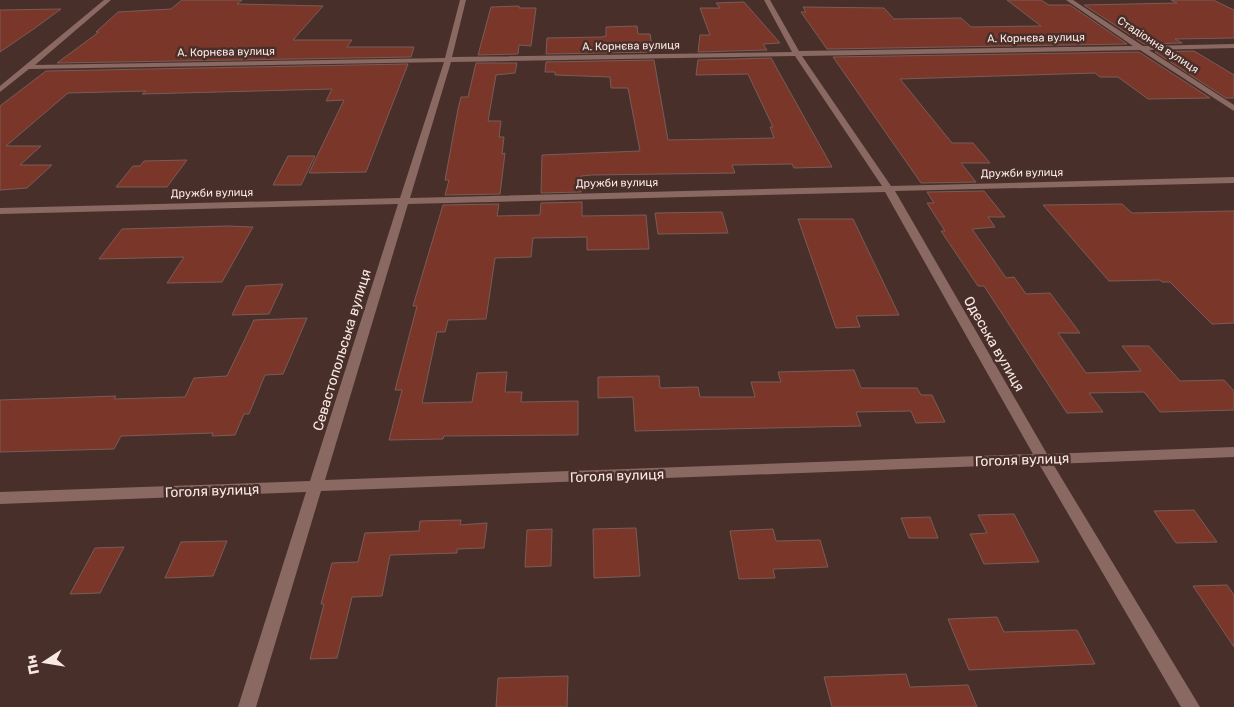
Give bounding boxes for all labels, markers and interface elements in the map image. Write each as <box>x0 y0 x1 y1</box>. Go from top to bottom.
street label: Стадіонна вулиця <box>1115 14 1201 76</box>
street label: А. Корнєва вулиця <box>987 31 1085 45</box>
street label: А. Корнєва вулиця <box>582 39 680 53</box>
street label: А. Корнєва вулиця <box>177 45 275 59</box>
street label: Дружби вулиця <box>981 166 1063 180</box>
street label: Дружби вулиця <box>576 176 658 190</box>
street label: Дружби вулиця <box>171 186 253 200</box>
street label: Севастопольська вулиця <box>309 267 375 433</box>
street label: Одеська вулиця <box>960 293 1028 395</box>
street label: Гоголя вулиця <box>974 450 1070 470</box>
street label: Гоголя вулиця <box>569 466 665 486</box>
street label: Гоголя вулиця <box>164 481 260 501</box>
north arrow <box>20 637 70 687</box>
text: Пн <box>22 653 43 676</box>

